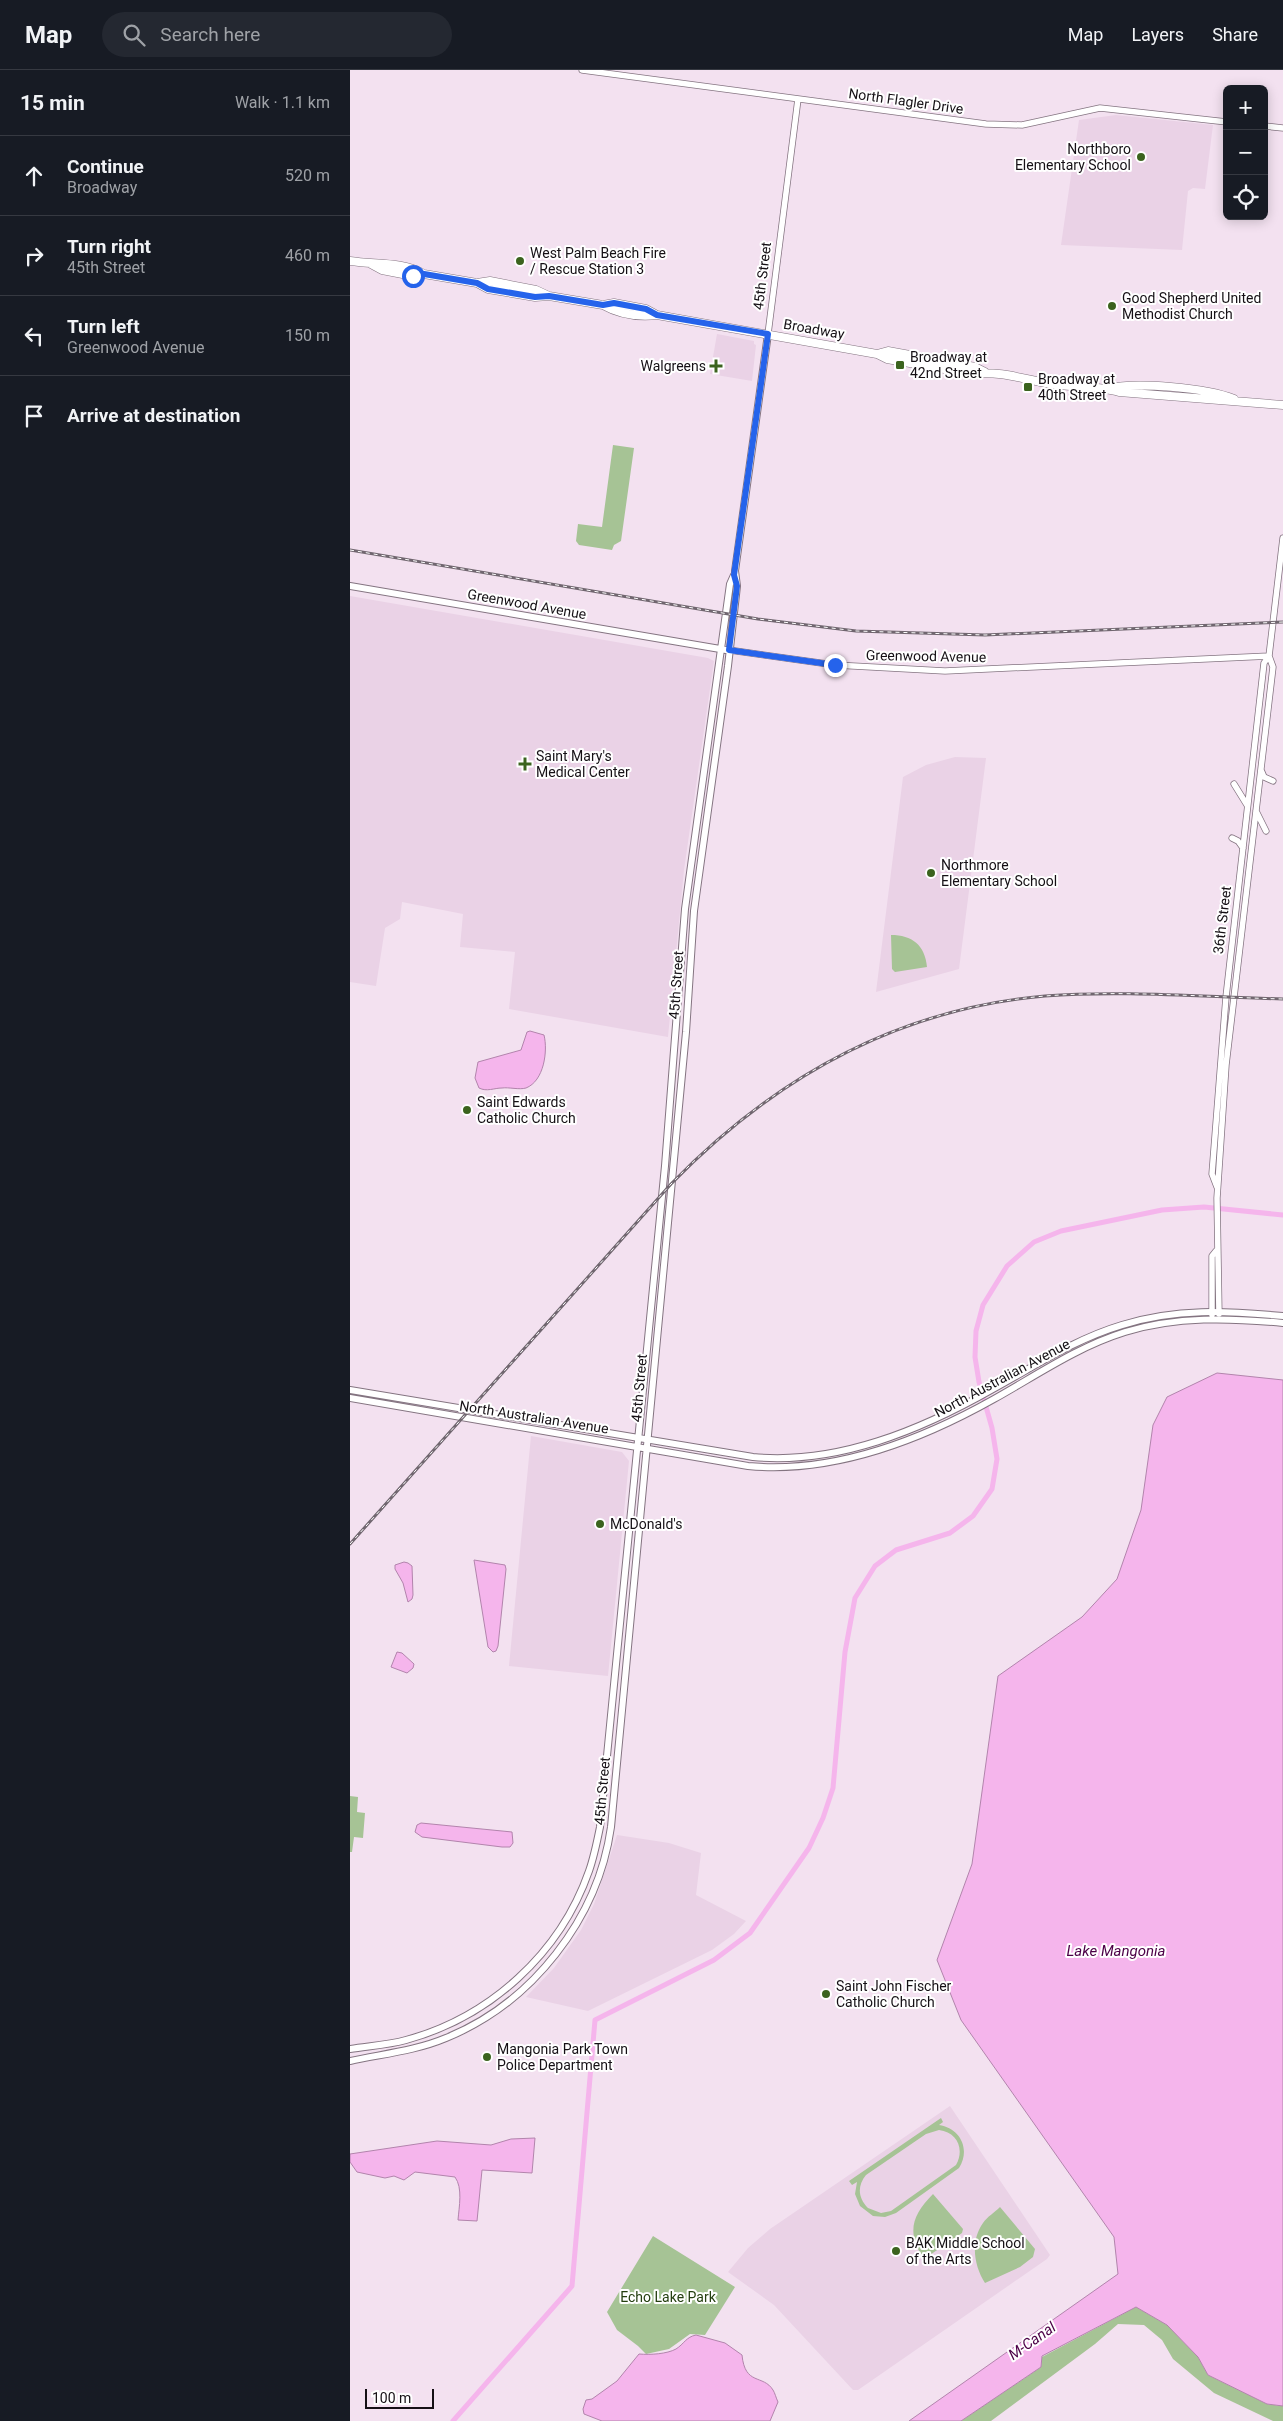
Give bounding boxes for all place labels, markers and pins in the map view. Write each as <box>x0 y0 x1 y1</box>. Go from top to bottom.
place label: Northboro Elementary School <box>1015 141 1131 173</box>
marker: Northboro Elementary School <box>1135 151 1147 163</box>
place label: West Palm Beach Fire / Rescue Station 3 <box>530 245 666 277</box>
marker: West Palm Beach Fire / Rescue Station 3 <box>514 255 526 267</box>
place label: Good Shepherd United Methodist Church <box>1122 290 1261 322</box>
marker: Good Shepherd United Methodist Church <box>1106 300 1118 312</box>
place label: Broadway at 42nd Street <box>910 349 988 381</box>
place label: Walgreens <box>641 358 706 374</box>
marker: Broadway at 42nd Street <box>894 359 906 371</box>
marker: Walgreens <box>710 360 722 372</box>
place label: Broadway at 40th Street <box>1038 371 1116 403</box>
marker: Broadway at 40th Street <box>1022 381 1034 393</box>
place label: Saint Mary's Medical Center <box>536 748 630 780</box>
marker: Saint Mary's Medical Center <box>518 757 532 771</box>
place label: Northmore Elementary School <box>941 857 1057 889</box>
marker: Northmore Elementary School <box>925 867 937 879</box>
place label: Saint Edwards Catholic Church <box>477 1094 576 1126</box>
marker: Saint Edwards Catholic Church <box>461 1104 473 1116</box>
place label: McDonald's <box>610 1516 683 1532</box>
marker: McDonald's <box>594 1518 606 1530</box>
place label: Saint John Fischer Catholic Church <box>836 1978 952 2010</box>
marker: Saint John Fischer Catholic Church <box>820 1988 832 2000</box>
place label: Mangonia Park Town Police Department <box>497 2041 628 2073</box>
marker: Mangonia Park Town Police Department <box>481 2051 493 2063</box>
place label: BAK Middle School of the Arts <box>906 2235 1025 2267</box>
marker: BAK Middle School of the Arts <box>890 2245 902 2257</box>

